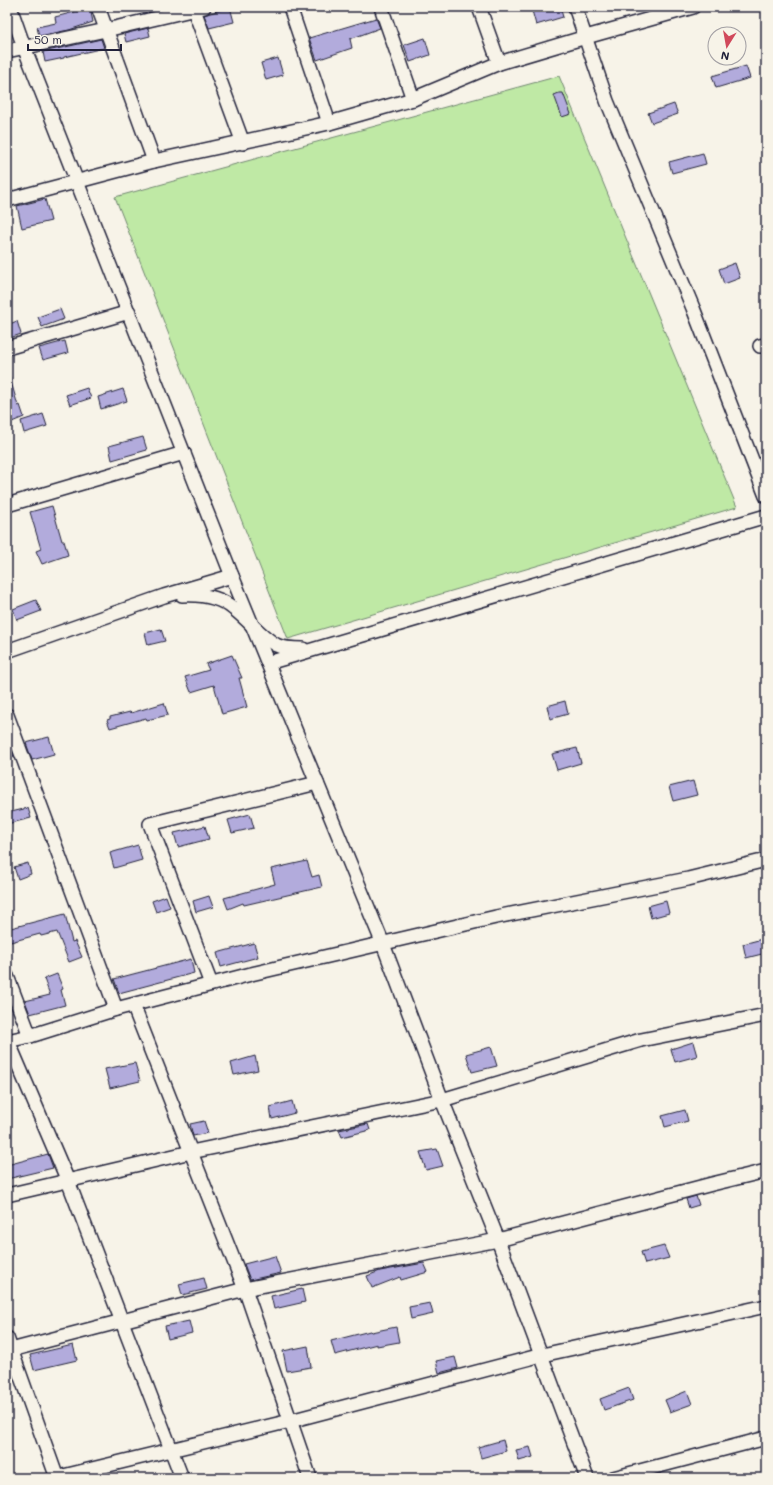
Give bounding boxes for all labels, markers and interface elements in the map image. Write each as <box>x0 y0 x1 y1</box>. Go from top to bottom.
scale bar <box>28 26 121 52</box>
north arrow <box>707 26 747 66</box>
text: 50 m <box>34 31 62 47</box>
text: N <box>719 48 731 64</box>

